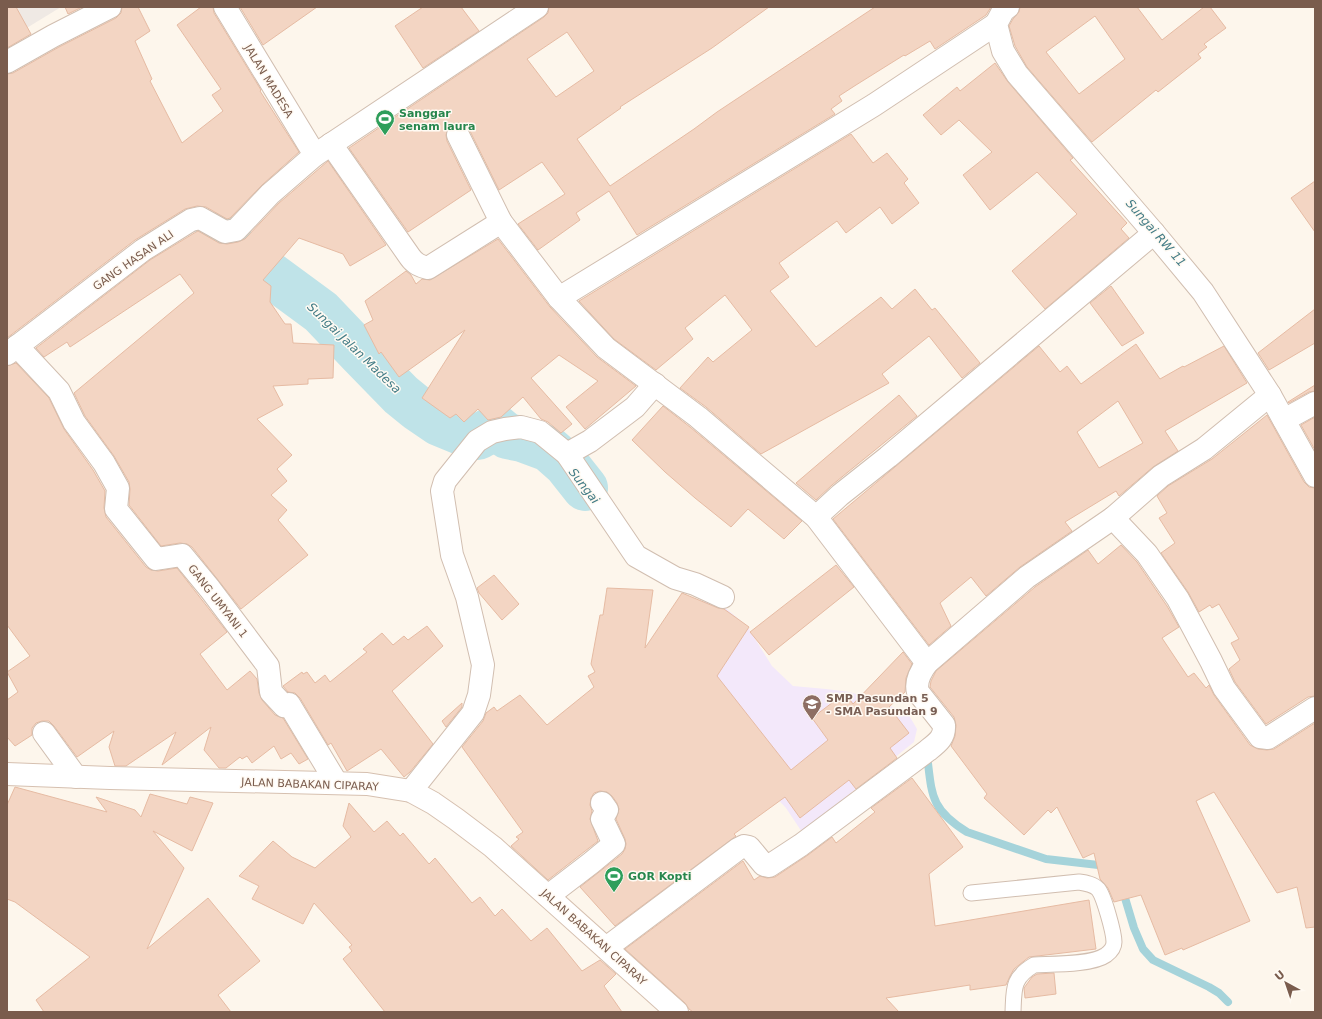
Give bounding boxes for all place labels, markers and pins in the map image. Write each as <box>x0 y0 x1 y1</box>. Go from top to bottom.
place label: Sanggar senam laura <box>399 107 475 133</box>
sports icon: Sanggar senam laura <box>374 108 396 136</box>
place label: SMP Pasundan 5 - SMA Pasundan 9 <box>826 692 938 718</box>
school or university icon: SMP Pasundan 5 - SMA Pasundan 9 <box>801 693 823 721</box>
sports icon: GOR Kopti <box>603 865 625 893</box>
place label: GOR Kopti <box>628 870 691 883</box>

